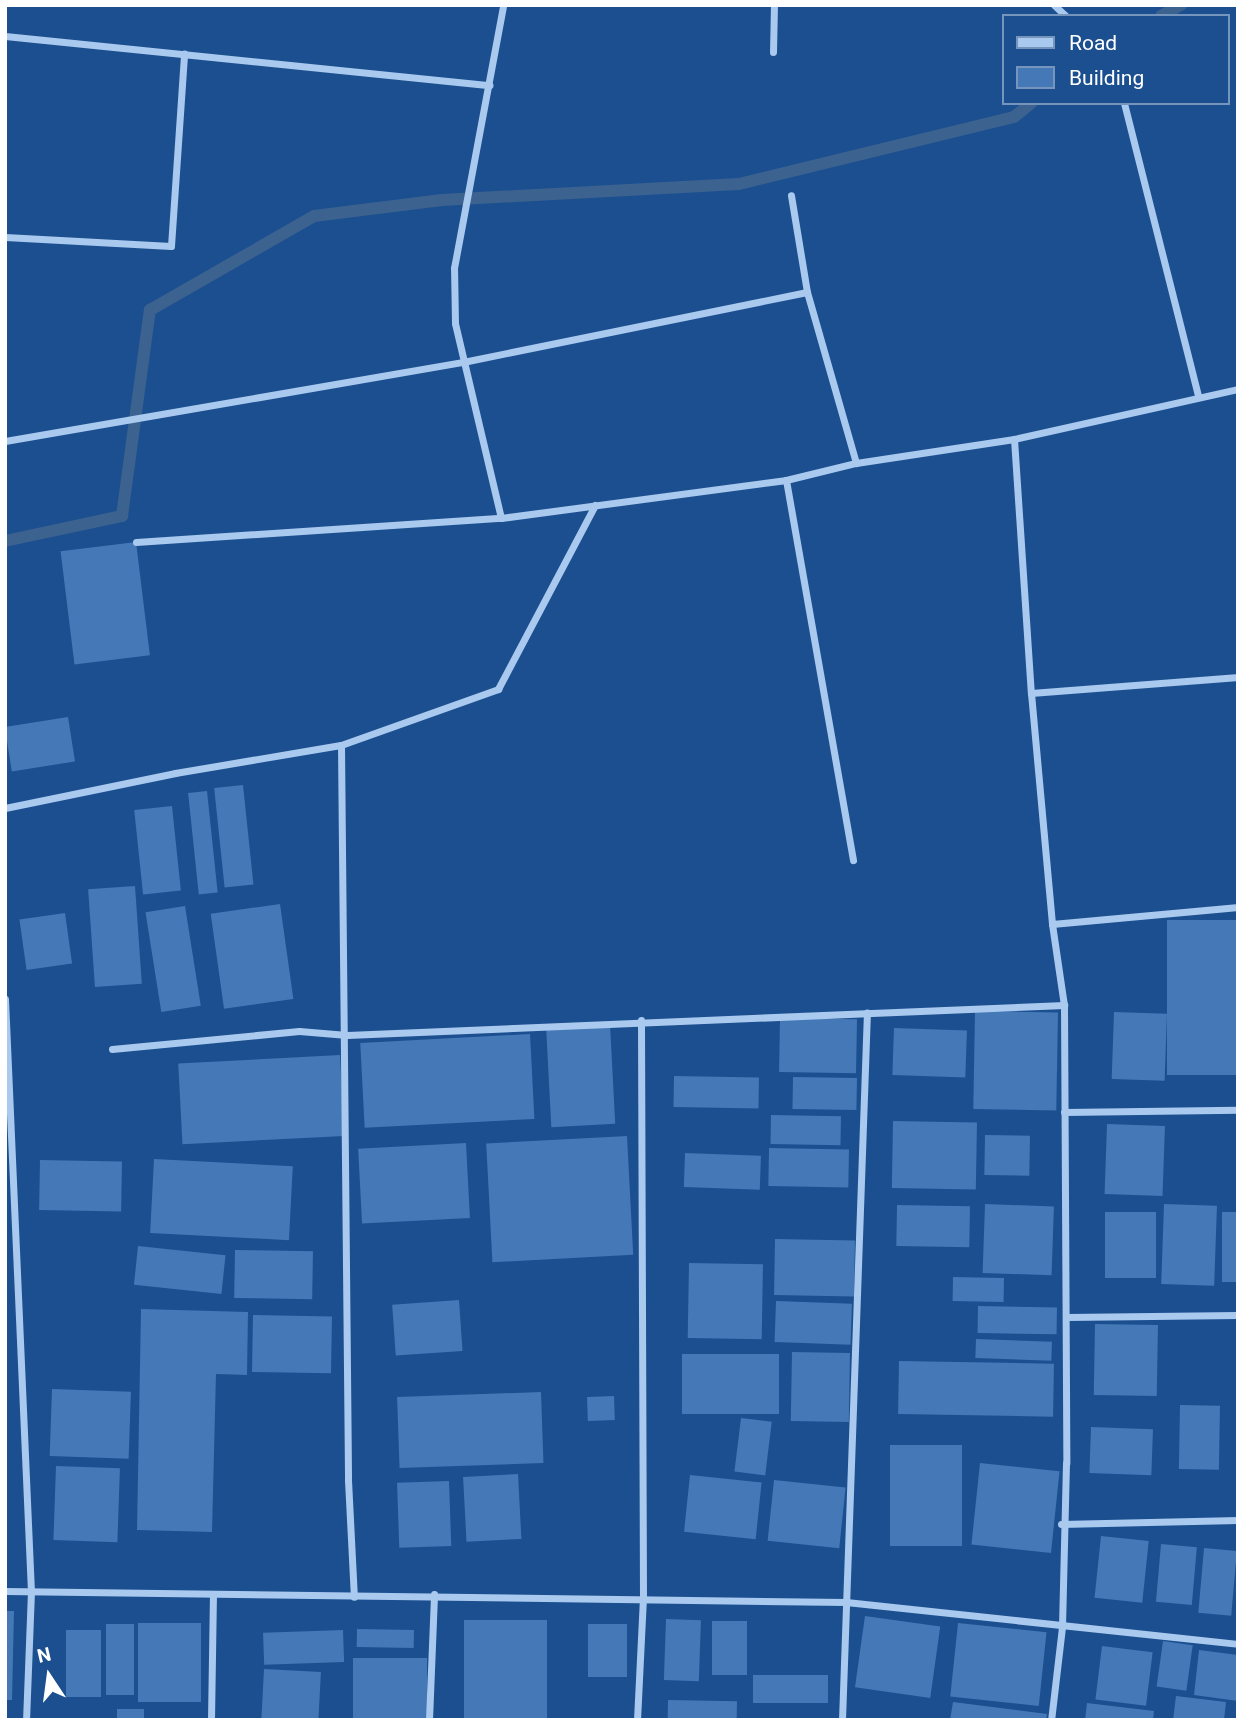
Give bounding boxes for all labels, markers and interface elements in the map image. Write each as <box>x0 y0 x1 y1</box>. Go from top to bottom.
legend <box>1002 14 1229 105</box>
text: Road <box>1069 31 1117 55</box>
text: Building <box>1069 66 1144 90</box>
north arrow <box>14 1641 84 1711</box>
text: N <box>35 1642 53 1668</box>

